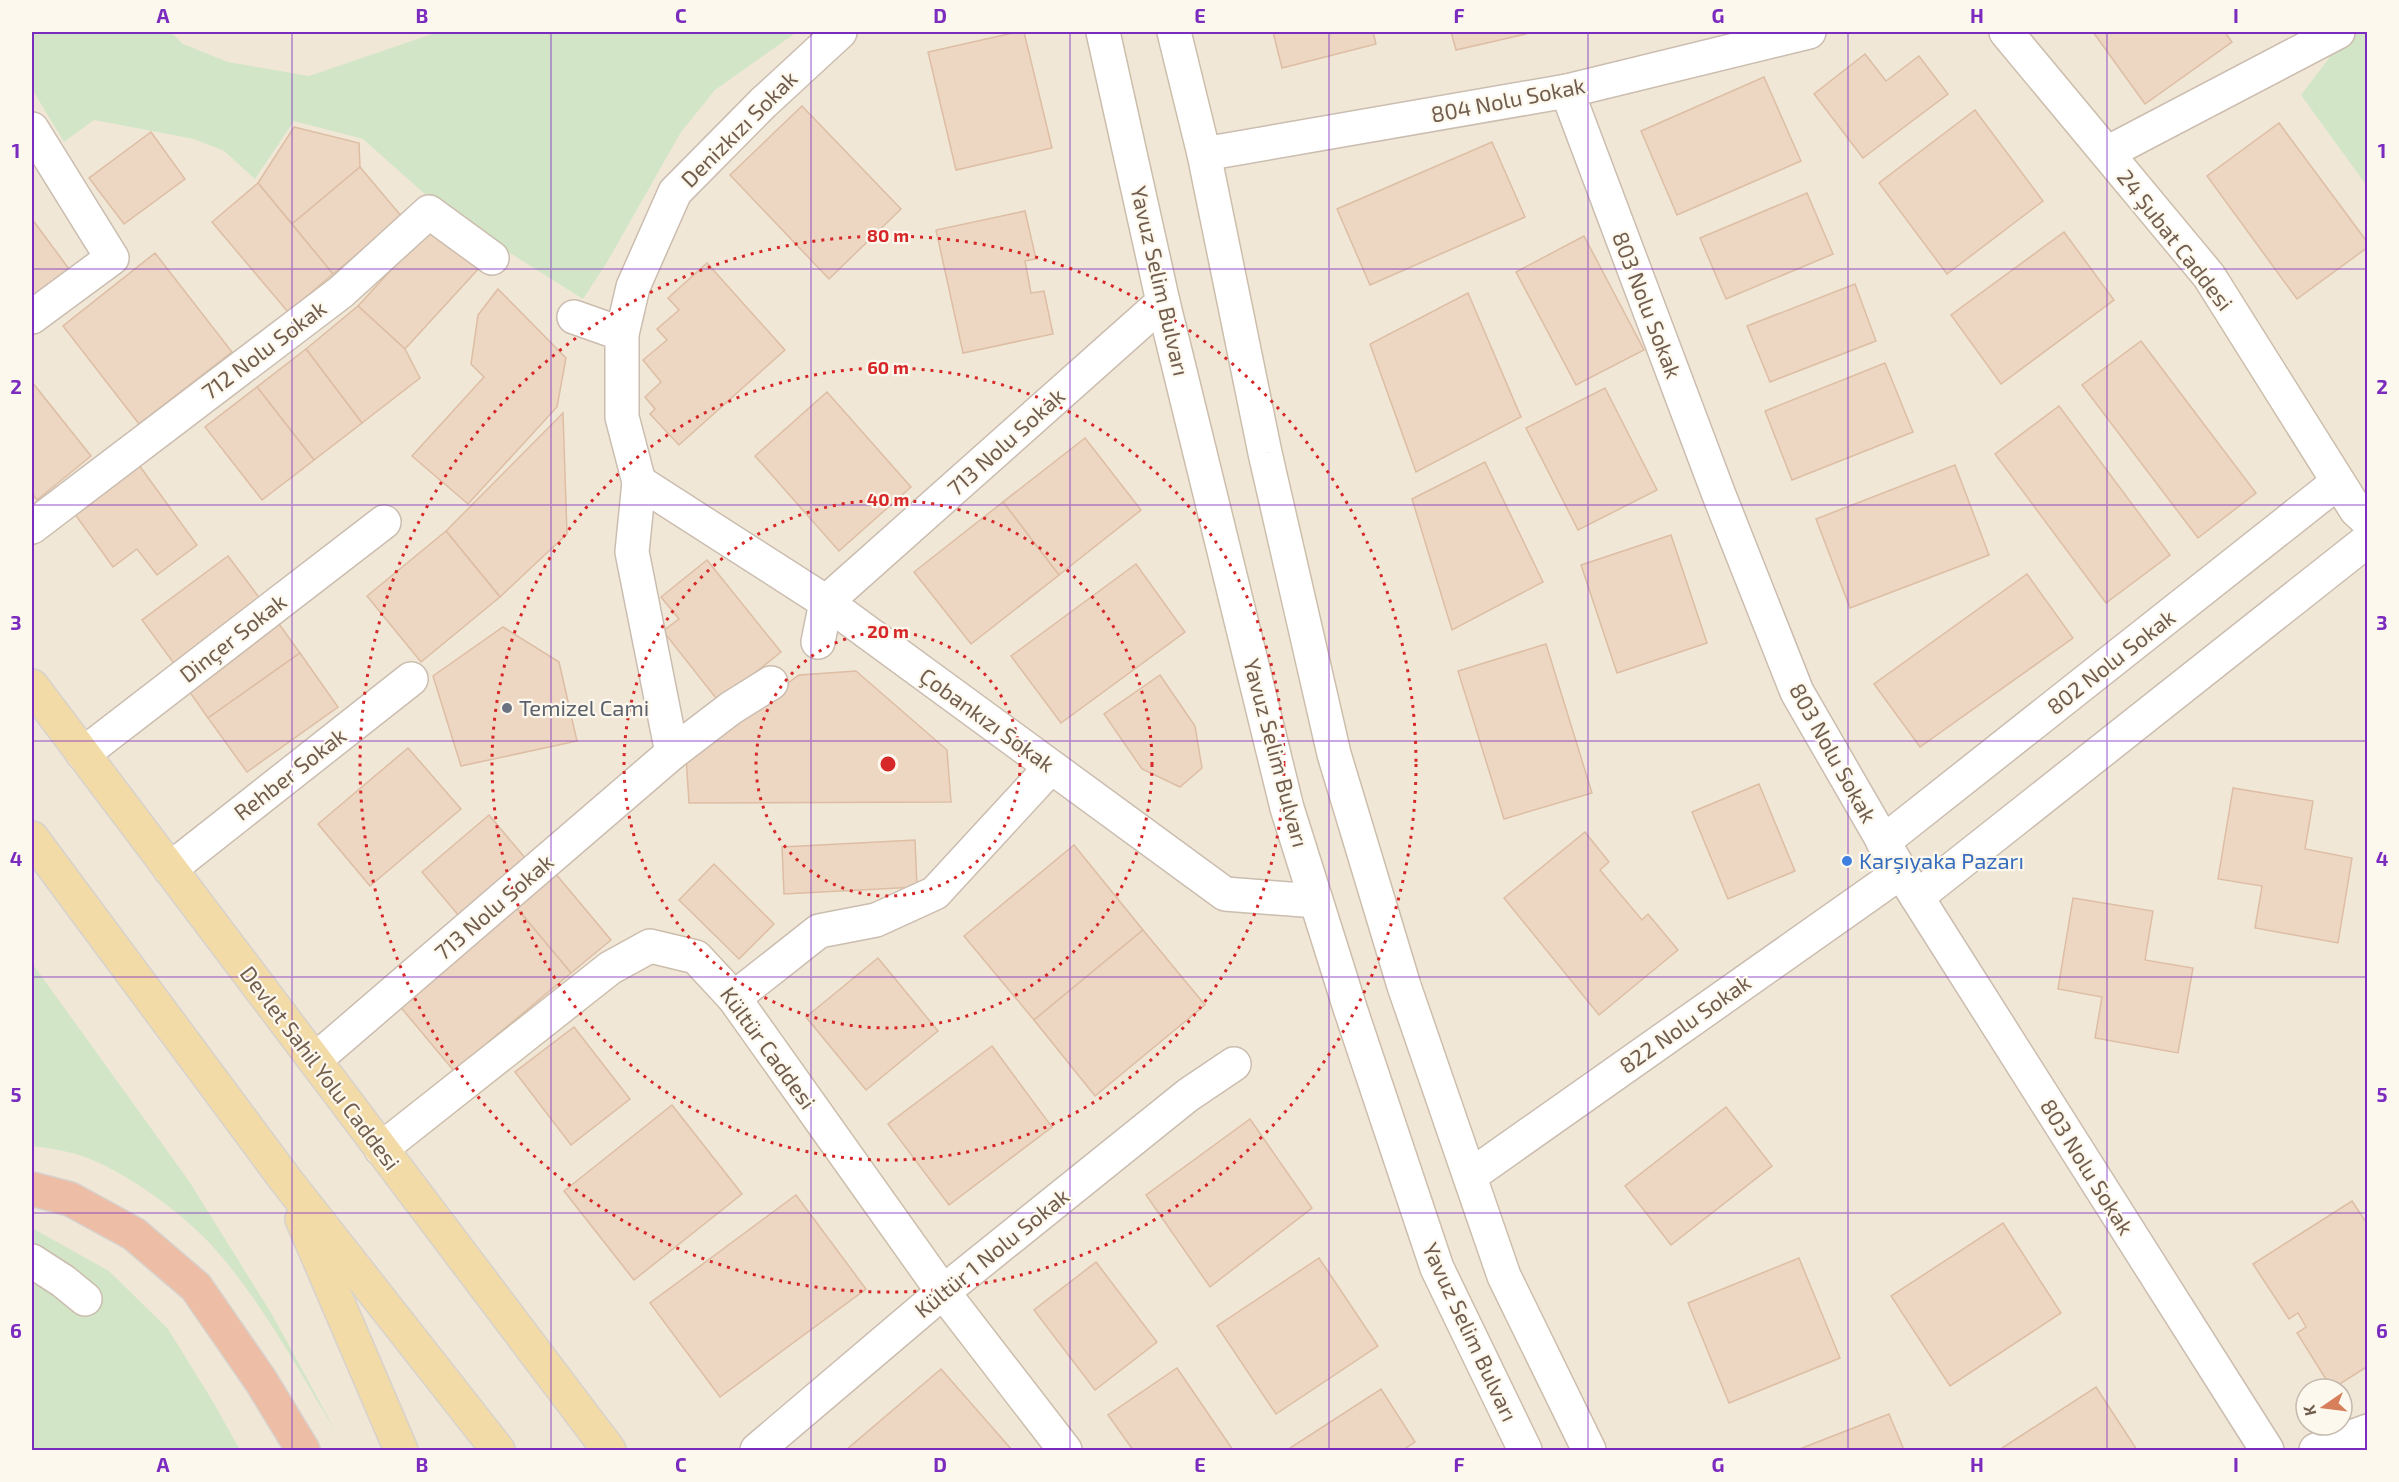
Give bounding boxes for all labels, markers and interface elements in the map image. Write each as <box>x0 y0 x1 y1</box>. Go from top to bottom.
text: A <box>156 3 170 27</box>
text: B <box>416 3 428 27</box>
text: C <box>675 3 687 27</box>
text: D <box>933 3 947 27</box>
text: E <box>1194 3 1206 27</box>
text: F <box>1453 3 1465 27</box>
text: G <box>1712 3 1724 27</box>
text: H <box>1970 3 1984 27</box>
text: I <box>2233 3 2239 27</box>
street label: Denizkızı Sokak <box>675 65 802 192</box>
street label: 804 Nolu Sokak <box>1429 71 1587 127</box>
text: 1 <box>12 138 20 162</box>
text: 1 <box>2378 138 2386 162</box>
street label: 24 Şubat Caddesi <box>2111 164 2239 316</box>
street label: Yavuz Selim Bulvarı <box>1126 183 1195 378</box>
text: 80 m <box>867 224 909 246</box>
street label: 803 Nolu Sokak <box>1608 228 1688 382</box>
street label: 712 Nolu Sokak <box>196 294 331 404</box>
text: 60 m <box>867 356 909 378</box>
text: 2 <box>10 374 22 398</box>
text: 2 <box>2376 374 2388 398</box>
street label: 713 Nolu Sokak <box>941 382 1069 501</box>
text: 40 m <box>867 488 909 510</box>
street label: Dinçer Sokak <box>174 588 292 688</box>
street label: 802 Nolu Sokak <box>2041 603 2180 719</box>
text: 3 <box>10 610 22 634</box>
text: 3 <box>2376 610 2388 634</box>
text: 20 m <box>867 620 909 642</box>
street label: Yavuz Selim Bulvarı <box>1239 656 1315 850</box>
street label: Çobankızı Sokak <box>914 662 1060 778</box>
street label: 803 Nolu Sokak <box>1785 678 1883 827</box>
place label: Temizel Cami <box>519 694 649 720</box>
marker: Temizel Cami <box>500 701 514 715</box>
street label: Rehber Sokak <box>228 721 351 825</box>
centre of rings <box>878 754 898 774</box>
text: 4 <box>10 846 23 870</box>
text: 4 <box>2376 846 2389 870</box>
place label: Karşıyaka Pazarı <box>1859 847 2024 875</box>
street label: 713 Nolu Sokak <box>429 848 558 965</box>
marker: Karşıyaka Pazarı <box>1840 854 1854 868</box>
street label: Devlet Sahil Yolu Caddesi <box>236 960 406 1174</box>
street label: 822 Nolu Sokak <box>1614 968 1755 1078</box>
street label: Kültür Caddesi <box>716 981 822 1113</box>
text: 5 <box>10 1082 22 1106</box>
text: 5 <box>2376 1082 2388 1106</box>
street label: 803 Nolu Sokak <box>2036 1094 2140 1239</box>
street label: Kültür 1 Nolu Sokak <box>909 1182 1074 1322</box>
street label: Yavuz Selim Bulvarı <box>1418 1238 1524 1425</box>
text: 6 <box>10 1318 22 1342</box>
text: 6 <box>2376 1318 2388 1342</box>
north arrow <box>2294 1377 2354 1437</box>
text: K <box>2298 1403 2319 1418</box>
text: A <box>156 1452 170 1476</box>
text: B <box>416 1452 428 1476</box>
text: C <box>675 1452 687 1476</box>
text: D <box>933 1452 947 1476</box>
text: E <box>1194 1452 1206 1476</box>
text: F <box>1453 1452 1465 1476</box>
text: G <box>1712 1452 1724 1476</box>
text: H <box>1970 1452 1984 1476</box>
text: I <box>2233 1452 2239 1476</box>

